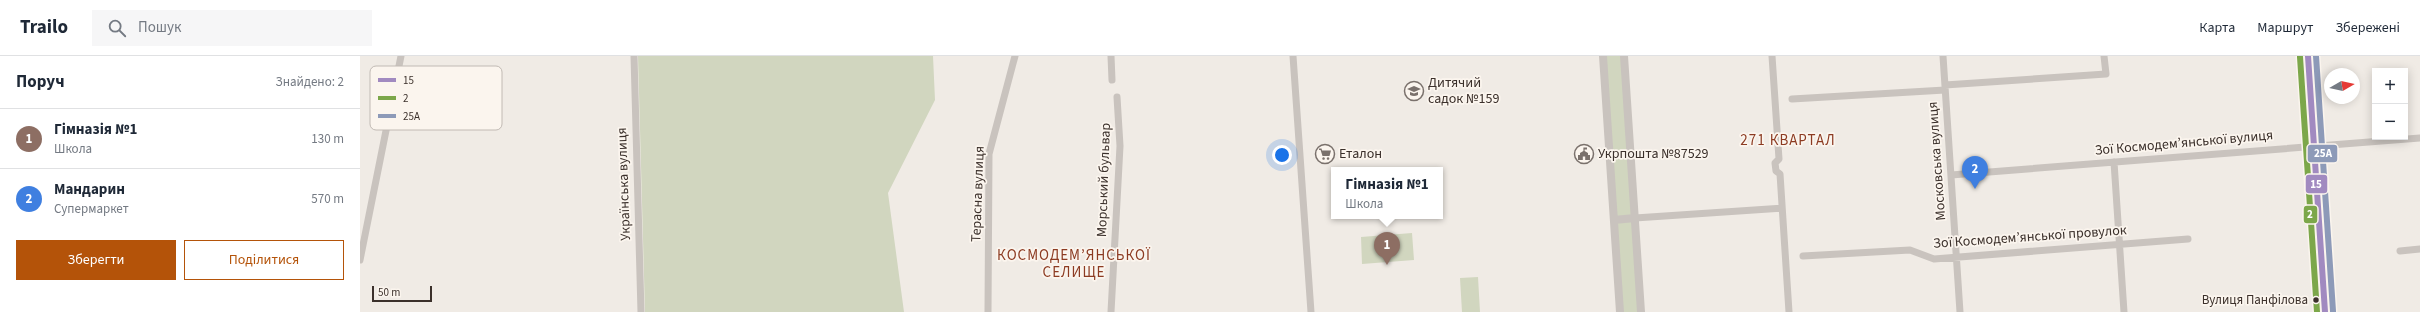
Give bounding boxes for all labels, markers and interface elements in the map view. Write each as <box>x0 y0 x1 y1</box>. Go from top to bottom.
search box <box>92 10 372 46</box>
text: Trailo <box>20 14 68 41</box>
icon: search <box>106 17 128 39</box>
text: Пошук <box>138 17 182 38</box>
text: Карта <box>2199 18 2235 38</box>
text: Маршрут <box>2257 18 2313 38</box>
text: Збережені <box>2335 18 2400 38</box>
legend <box>370 66 502 130</box>
north arrow <box>2324 68 2360 104</box>
map controls <box>2372 68 2408 140</box>
button: + <box>2372 68 2408 104</box>
text: Поруч <box>16 70 65 94</box>
text: Знайдено: 2 <box>276 73 344 91</box>
text: 15 <box>403 73 414 88</box>
place label: Дитячий садок №159 <box>1428 73 1499 109</box>
school or university icon: Дитячий садок №159 <box>1403 80 1425 102</box>
text: 2 <box>403 91 408 106</box>
street label: Московська вулиця <box>1923 101 1951 221</box>
button: − <box>2372 104 2408 140</box>
text: 25А <box>403 109 420 124</box>
text: Гімназія №1 <box>54 119 137 140</box>
street label: Морський бульвар <box>1092 122 1116 238</box>
street label: Зої Космодем’янської вулиця <box>2094 125 2274 161</box>
street label: Українська вулиця <box>612 127 636 241</box>
text: 1 <box>26 130 32 148</box>
text: 130 m <box>311 130 344 148</box>
district label: 271 КВАРТАЛ <box>1740 130 1836 151</box>
text: Школа <box>54 140 92 158</box>
supermarket icon: Еталон <box>1314 143 1336 165</box>
public building icon: Укрпошта №87529 <box>1573 143 1595 165</box>
place label: Еталон <box>1339 144 1382 164</box>
place label: Укрпошта №87529 <box>1598 144 1709 164</box>
line badge: 25А <box>2307 144 2338 163</box>
your location <box>1272 145 1292 165</box>
street label: Терасна вулиця <box>966 146 990 242</box>
text: 25А <box>2314 146 2333 161</box>
pin: 2 <box>1962 156 1988 189</box>
popup <box>1331 167 1443 219</box>
text: Гімназія №1 <box>1345 174 1429 195</box>
line badge: 15 <box>2305 174 2328 194</box>
text: 15 <box>2310 177 2322 192</box>
text: Мандарин <box>54 179 125 200</box>
text: 2 <box>26 190 32 208</box>
text: 570 m <box>311 190 344 208</box>
text: Школа <box>1345 195 1383 213</box>
text: Супермаркет <box>54 200 129 218</box>
line badge: 2 <box>2303 205 2318 224</box>
text: 2 <box>2307 207 2313 222</box>
street label: Зої Космодем’янської провулок <box>1933 220 2127 254</box>
pin: 1 <box>1374 232 1400 265</box>
button: Зберегти <box>16 240 176 280</box>
button: Поділитися <box>184 240 344 280</box>
district label: КОСМОДЕМ’ЯНСЬКОЇ СЕЛИЩЕ <box>997 245 1151 283</box>
scale bar <box>372 284 432 303</box>
text: 50 m <box>378 285 400 300</box>
place label: Вулиця Панфілова <box>2202 291 2308 309</box>
marker: Вулиця Панфілова <box>2311 295 2321 305</box>

